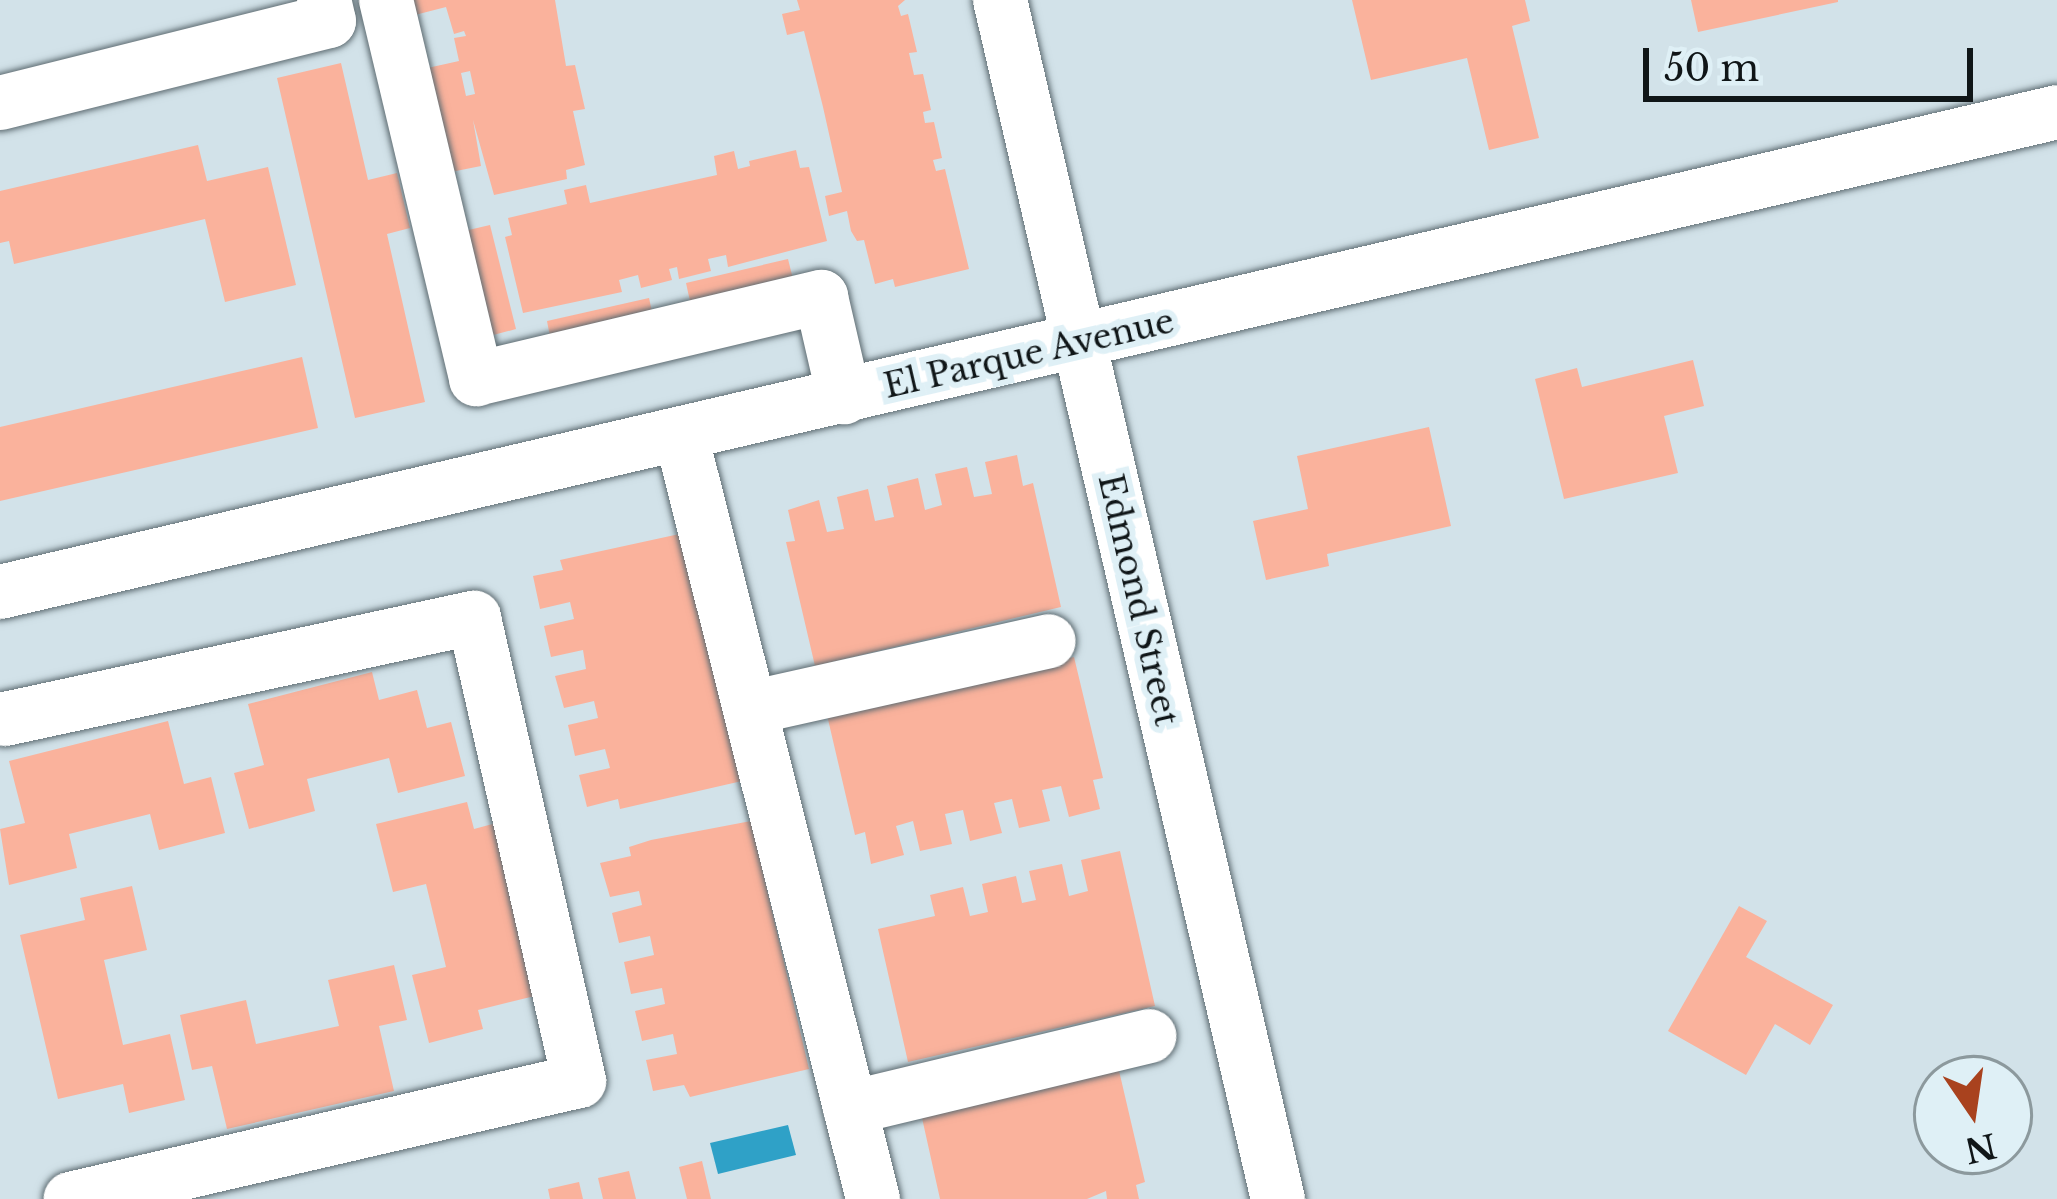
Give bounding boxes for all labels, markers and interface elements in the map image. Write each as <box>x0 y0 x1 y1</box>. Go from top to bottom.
scale bar <box>1649 24 1979 98</box>
text: 50 m <box>1664 46 1759 91</box>
street label: El Parque Avenue <box>879 301 1179 407</box>
street label: Edmond Street <box>1090 470 1186 730</box>
north arrow <box>1913 1055 2033 1175</box>
text: N <box>1961 1124 2000 1171</box>

